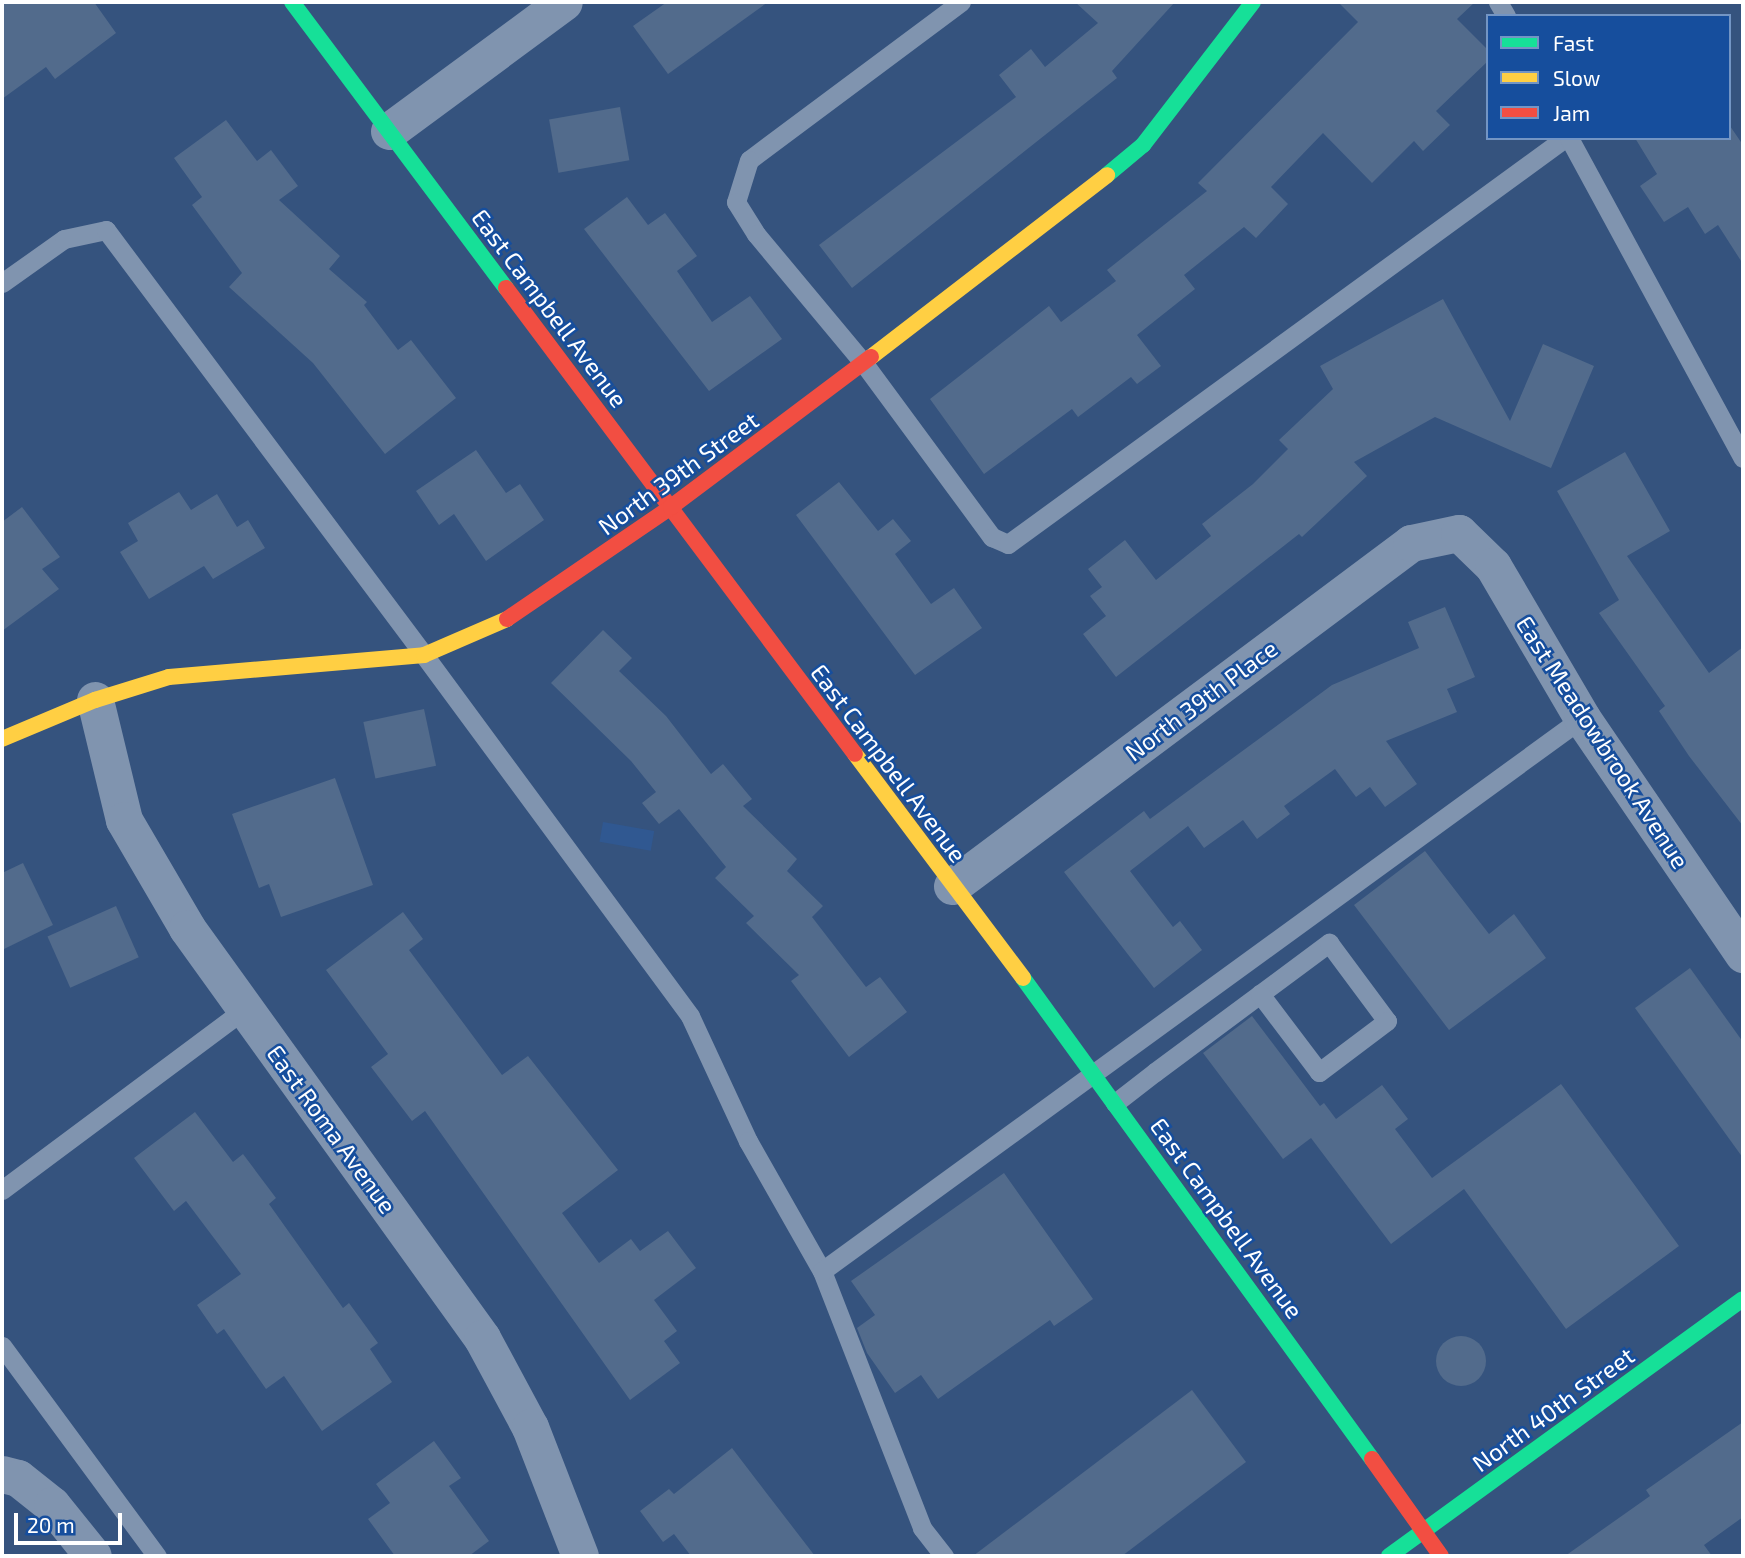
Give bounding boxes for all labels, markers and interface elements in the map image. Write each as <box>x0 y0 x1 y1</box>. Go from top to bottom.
legend <box>1486 14 1731 140</box>
text: Fast <box>1553 30 1594 55</box>
text: Slow <box>1553 65 1600 90</box>
text: Jam <box>1553 100 1590 125</box>
street label: East Campbell Avenue <box>466 203 634 413</box>
street label: North 39th Street <box>592 405 764 541</box>
street label: East Meadowbrook Avenue <box>1510 610 1696 874</box>
street label: North 39th Place <box>1119 633 1283 767</box>
street label: East Campbell Avenue <box>805 658 973 868</box>
street label: East Roma Avenue <box>261 1039 403 1219</box>
street label: East Campbell Avenue <box>1144 1112 1310 1324</box>
street label: North 40th Street <box>1466 1341 1640 1477</box>
scale bar <box>18 1498 126 1542</box>
text: 20 m <box>27 1512 75 1537</box>

